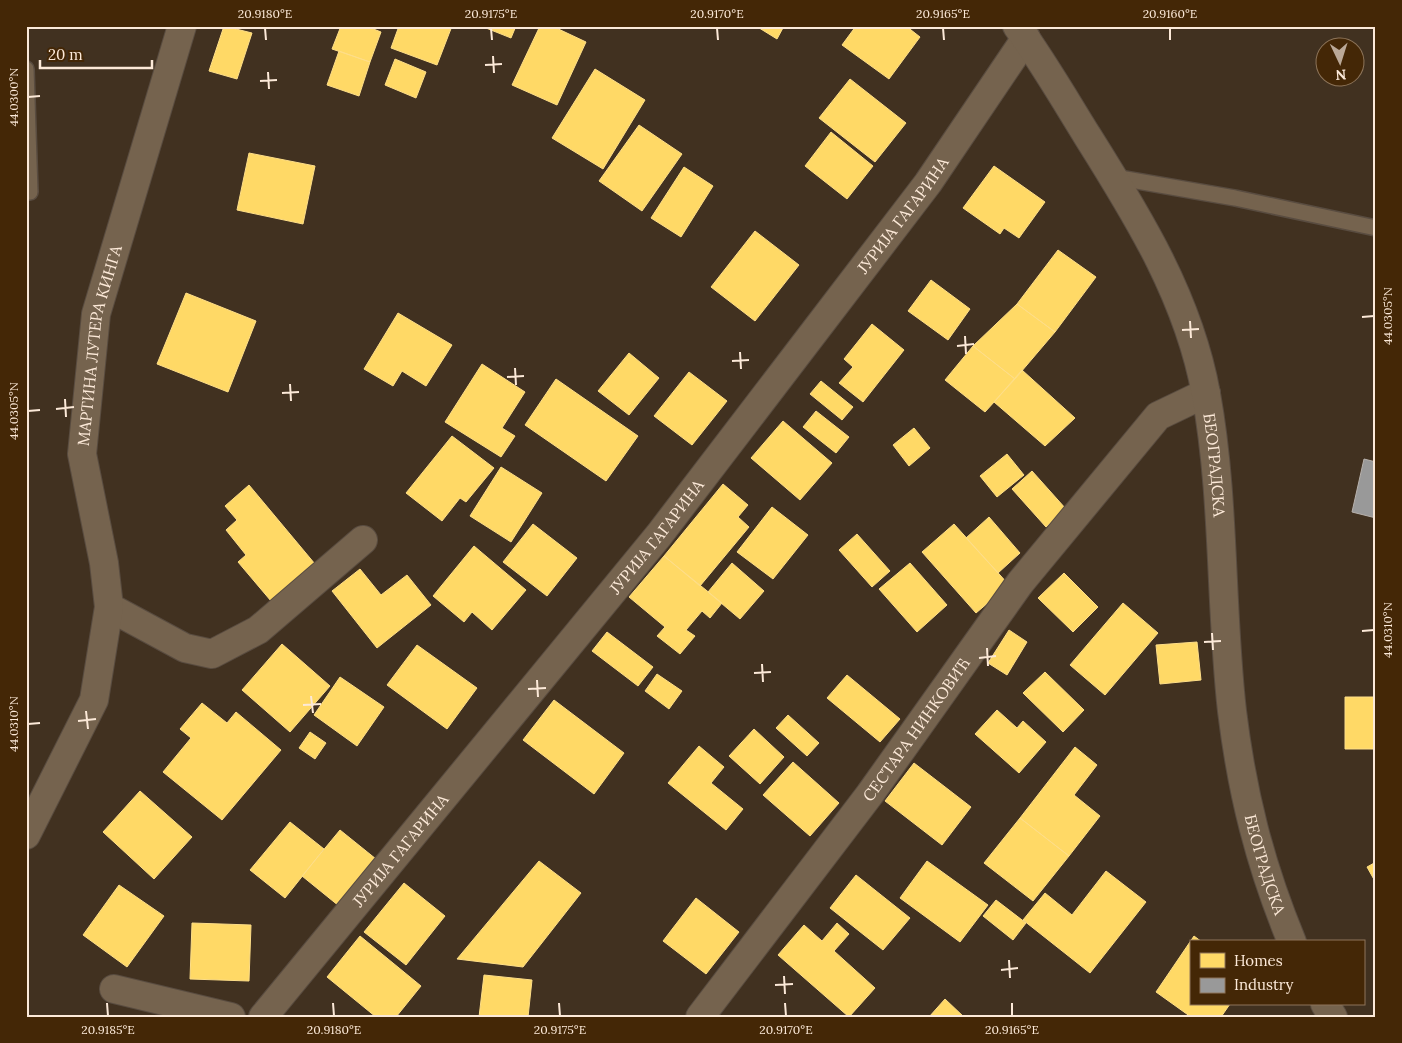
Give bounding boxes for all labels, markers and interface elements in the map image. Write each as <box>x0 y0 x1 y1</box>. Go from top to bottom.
text: 20.9180°E <box>238 6 292 21</box>
text: 20.9175°E <box>465 6 517 21</box>
text: 20.9170°E <box>690 6 744 21</box>
text: 20.9165°E <box>916 6 970 21</box>
text: 20.9160°E <box>1143 6 1197 21</box>
scale bar <box>40 38 152 70</box>
north arrow <box>1314 38 1364 88</box>
text: 20 m <box>48 45 83 64</box>
text: N <box>1335 66 1347 84</box>
text: 44.0300°N <box>6 68 21 126</box>
street label: ЈУРИЈА ГАГАРИНА <box>852 152 953 278</box>
street label: МАРТИНА ЛУТЕРА КИНГА <box>73 242 126 447</box>
text: 44.0305°N <box>1380 287 1395 345</box>
text: 44.0305°N <box>6 382 21 440</box>
street label: БЕОГРАДСКА <box>1199 412 1230 518</box>
street label: ЈУРИЈА ГАГАРИНА <box>604 475 708 599</box>
text: 44.0310°N <box>1380 602 1395 658</box>
street label: СЕСТАРА НИНКОВИЋ <box>858 653 974 805</box>
text: 44.0310°N <box>6 696 21 752</box>
street label: ЈУРИЈА ГАГАРИНА <box>347 789 453 911</box>
street label: БЕОГРАДСКА <box>1241 812 1291 918</box>
legend <box>1190 940 1364 1006</box>
text: Homes <box>1234 951 1283 970</box>
text: Industry <box>1234 975 1293 994</box>
text: 20.9185°E <box>81 1022 135 1037</box>
text: 20.9180°E <box>307 1022 361 1037</box>
text: 20.9175°E <box>534 1022 586 1037</box>
text: 20.9170°E <box>759 1022 813 1037</box>
text: 20.9165°E <box>985 1022 1039 1037</box>

